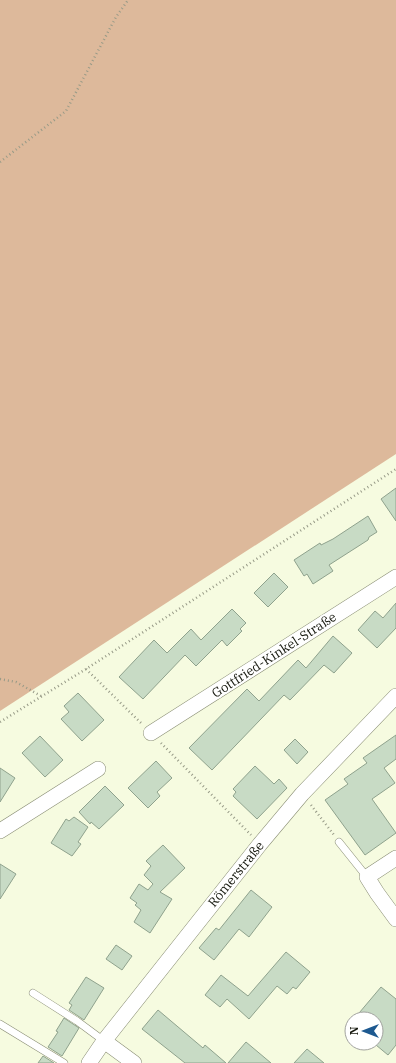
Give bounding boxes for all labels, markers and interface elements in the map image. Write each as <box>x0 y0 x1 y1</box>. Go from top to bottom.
street label: Gottfried-Kinkel-Straße <box>208 608 340 702</box>
street label: Römerstraße <box>204 838 268 910</box>
north arrow <box>344 1011 384 1051</box>
text: N <box>347 1026 361 1035</box>

